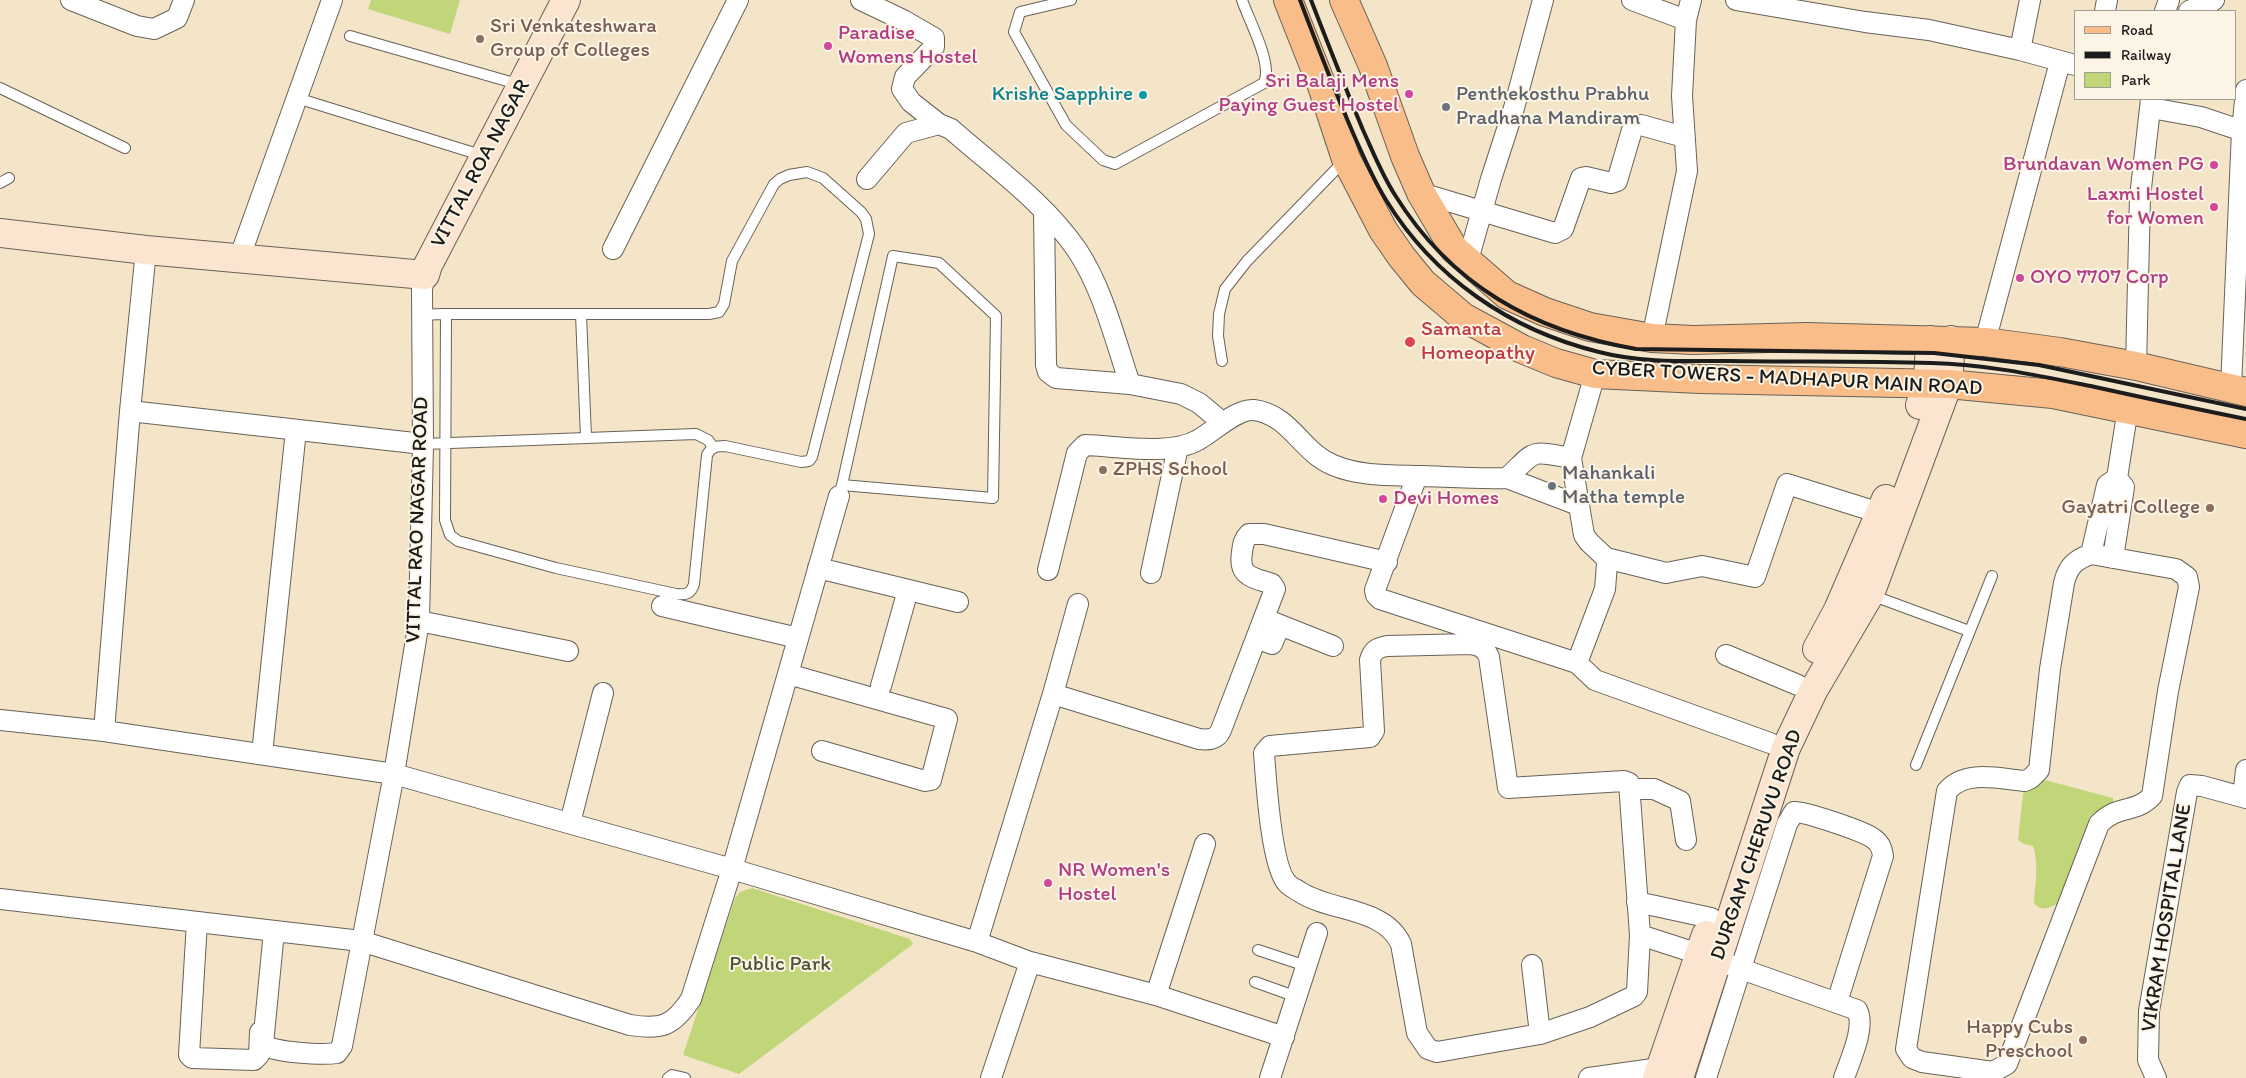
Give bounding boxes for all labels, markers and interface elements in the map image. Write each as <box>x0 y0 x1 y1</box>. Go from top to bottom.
legend <box>2074 10 2236 100</box>
place label: Sri Venkateshwara Group of Colleges <box>490 14 657 64</box>
place label: Paradise Womens Hostel <box>838 21 977 71</box>
text: Road <box>2121 21 2153 39</box>
marker: Sri Venkateshwara Group of Colleges <box>474 33 486 45</box>
marker: Paradise Womens Hostel <box>822 40 834 52</box>
text: Railway <box>2121 46 2171 64</box>
place label: Sri Balaji Mens Paying Guest Hostel <box>1219 69 1399 119</box>
text: Park <box>2121 71 2151 89</box>
street label: VITTAL ROA NAGAR <box>426 75 536 253</box>
place label: Krishe Sapphire <box>992 82 1133 108</box>
place label: Penthekosthu Prabhu Pradhana Mandiram <box>1456 82 1649 132</box>
marker: Sri Balaji Mens Paying Guest Hostel <box>1403 88 1415 100</box>
marker: Krishe Sapphire <box>1137 89 1149 101</box>
marker: Penthekosthu Prabhu Pradhana Mandiram <box>1440 101 1452 113</box>
place label: Brundavan Women PG <box>2003 152 2204 178</box>
marker: Brundavan Women PG <box>2208 159 2220 171</box>
place label: Laxmi Hostel for Women <box>2087 182 2204 232</box>
marker: Laxmi Hostel for Women <box>2208 201 2220 213</box>
place label: OYO 7707 Corp <box>2030 265 2169 291</box>
marker: OYO 7707 Corp <box>2014 272 2026 284</box>
place label: Samanta Homeopathy <box>1421 317 1535 367</box>
marker: Samanta Homeopathy <box>1403 335 1417 349</box>
street label: CYBER TOWERS - MADHAPUR MAIN ROAD <box>1591 356 1983 402</box>
street label: VITTAL RAO NAGAR ROAD <box>401 396 435 644</box>
place label: ZPHS School <box>1113 457 1228 483</box>
place label: Mahankali Matha temple <box>1562 461 1685 511</box>
marker: ZPHS School <box>1097 464 1109 476</box>
marker: Mahankali Matha temple <box>1546 480 1558 492</box>
place label: Devi Homes <box>1393 486 1499 512</box>
marker: Devi Homes <box>1377 493 1389 505</box>
place label: Gayatri College <box>2061 495 2200 521</box>
marker: Gayatri College <box>2204 502 2216 514</box>
street label: DURGAM CHERUVU ROAD <box>1706 726 1808 964</box>
street label: VIKRAM HOSPITAL LANE <box>2137 802 2197 1034</box>
place label: NR Women's Hostel <box>1058 858 1170 908</box>
marker: NR Women's Hostel <box>1042 877 1054 889</box>
park label: Public Park <box>729 952 831 978</box>
place label: Happy Cubs Preschool <box>1966 1015 2073 1065</box>
marker: Happy Cubs Preschool <box>2077 1034 2089 1046</box>

